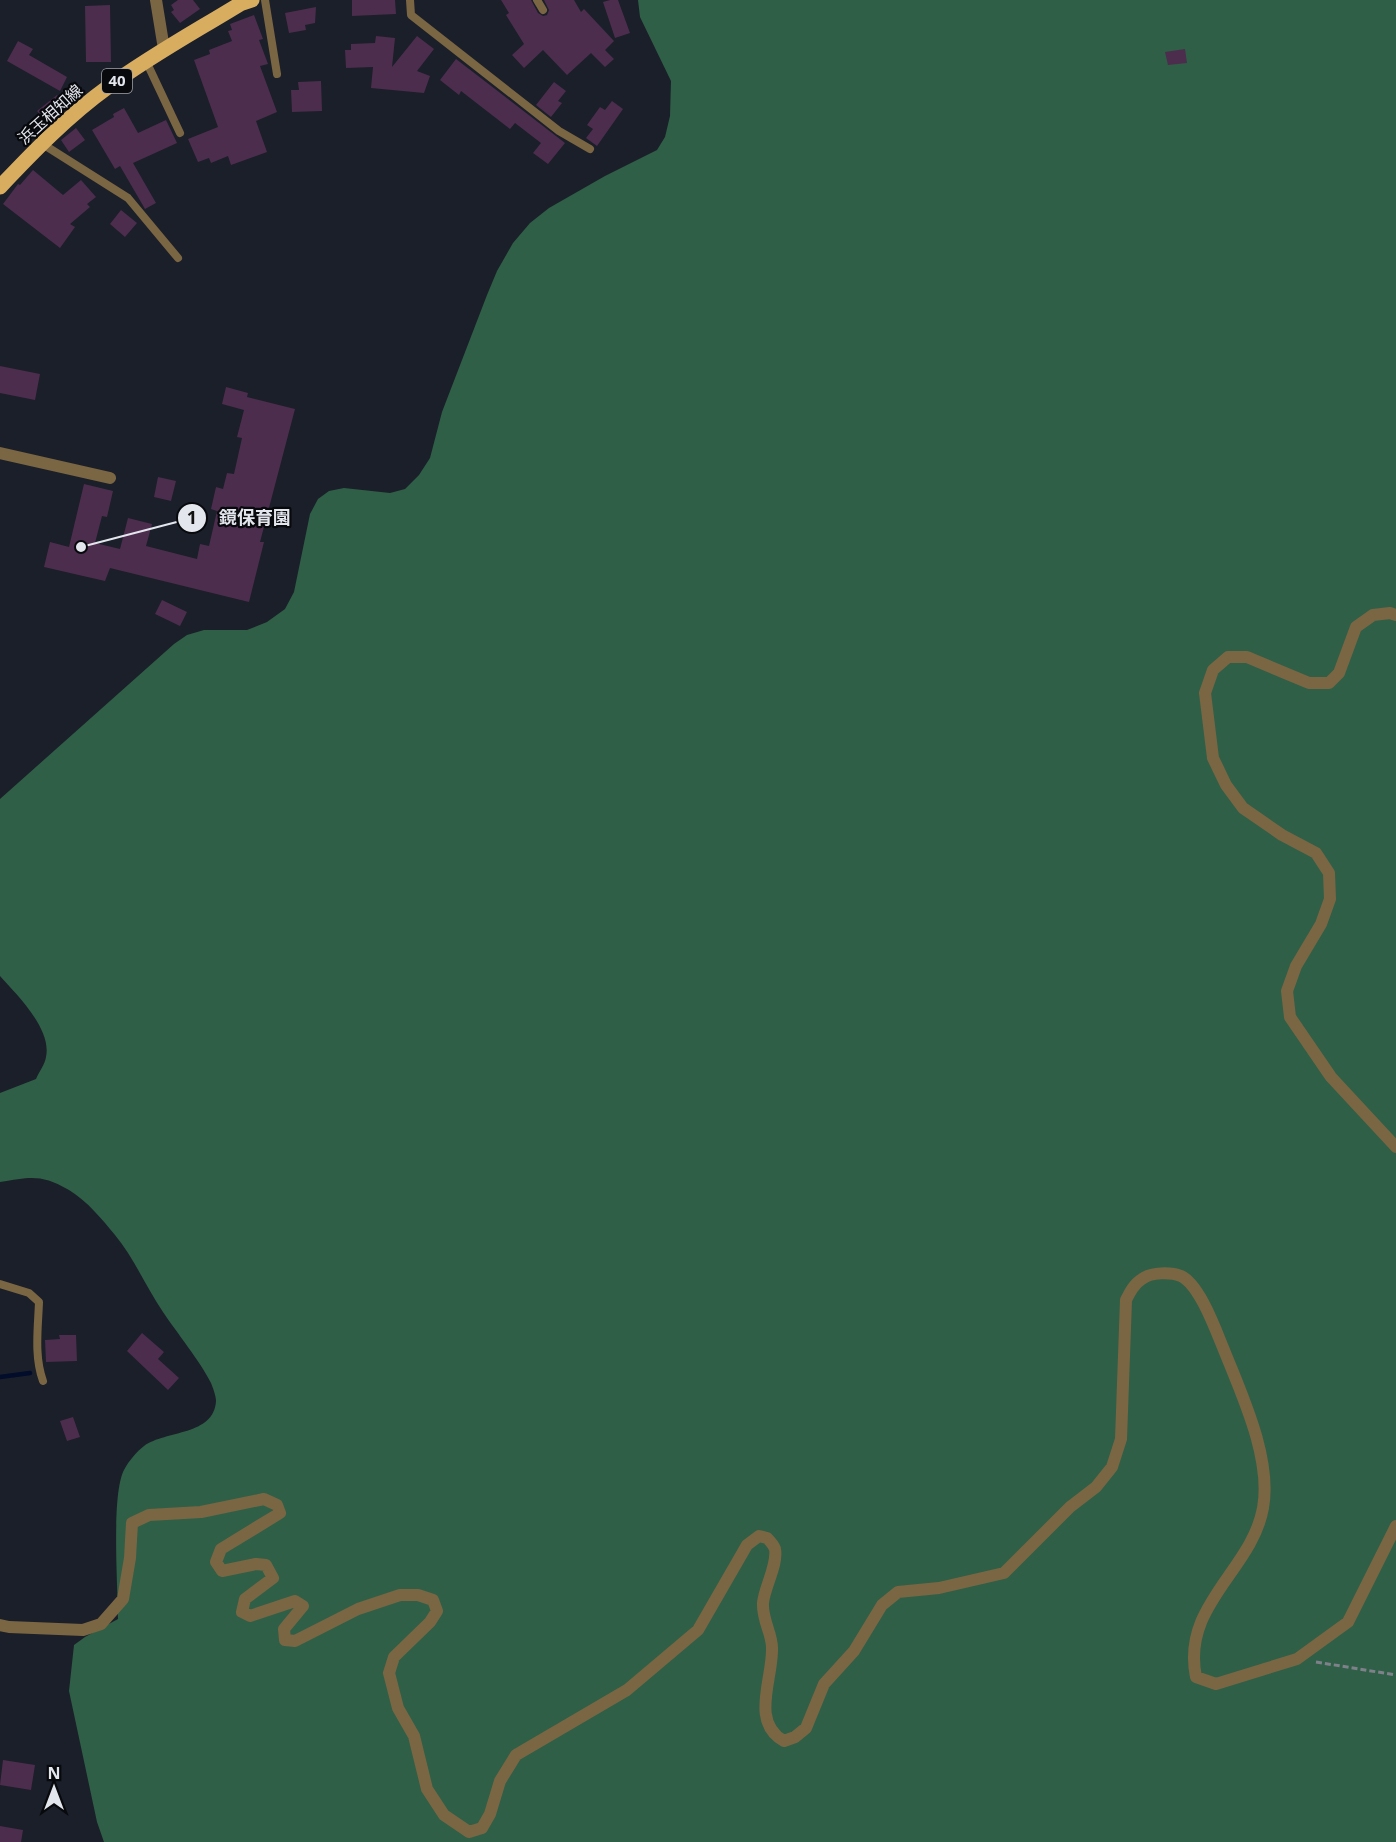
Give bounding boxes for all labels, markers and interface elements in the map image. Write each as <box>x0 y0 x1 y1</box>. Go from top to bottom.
road number: 40 <box>102 69 132 93</box>
street label: 浜玉相知線 <box>13 79 87 149</box>
callout: 鏡保育園 <box>177 500 303 536</box>
text: 1 <box>187 505 197 529</box>
text: 鏡保育園 <box>218 505 291 529</box>
north arrow <box>24 1758 84 1818</box>
text: N <box>47 1762 61 1784</box>

